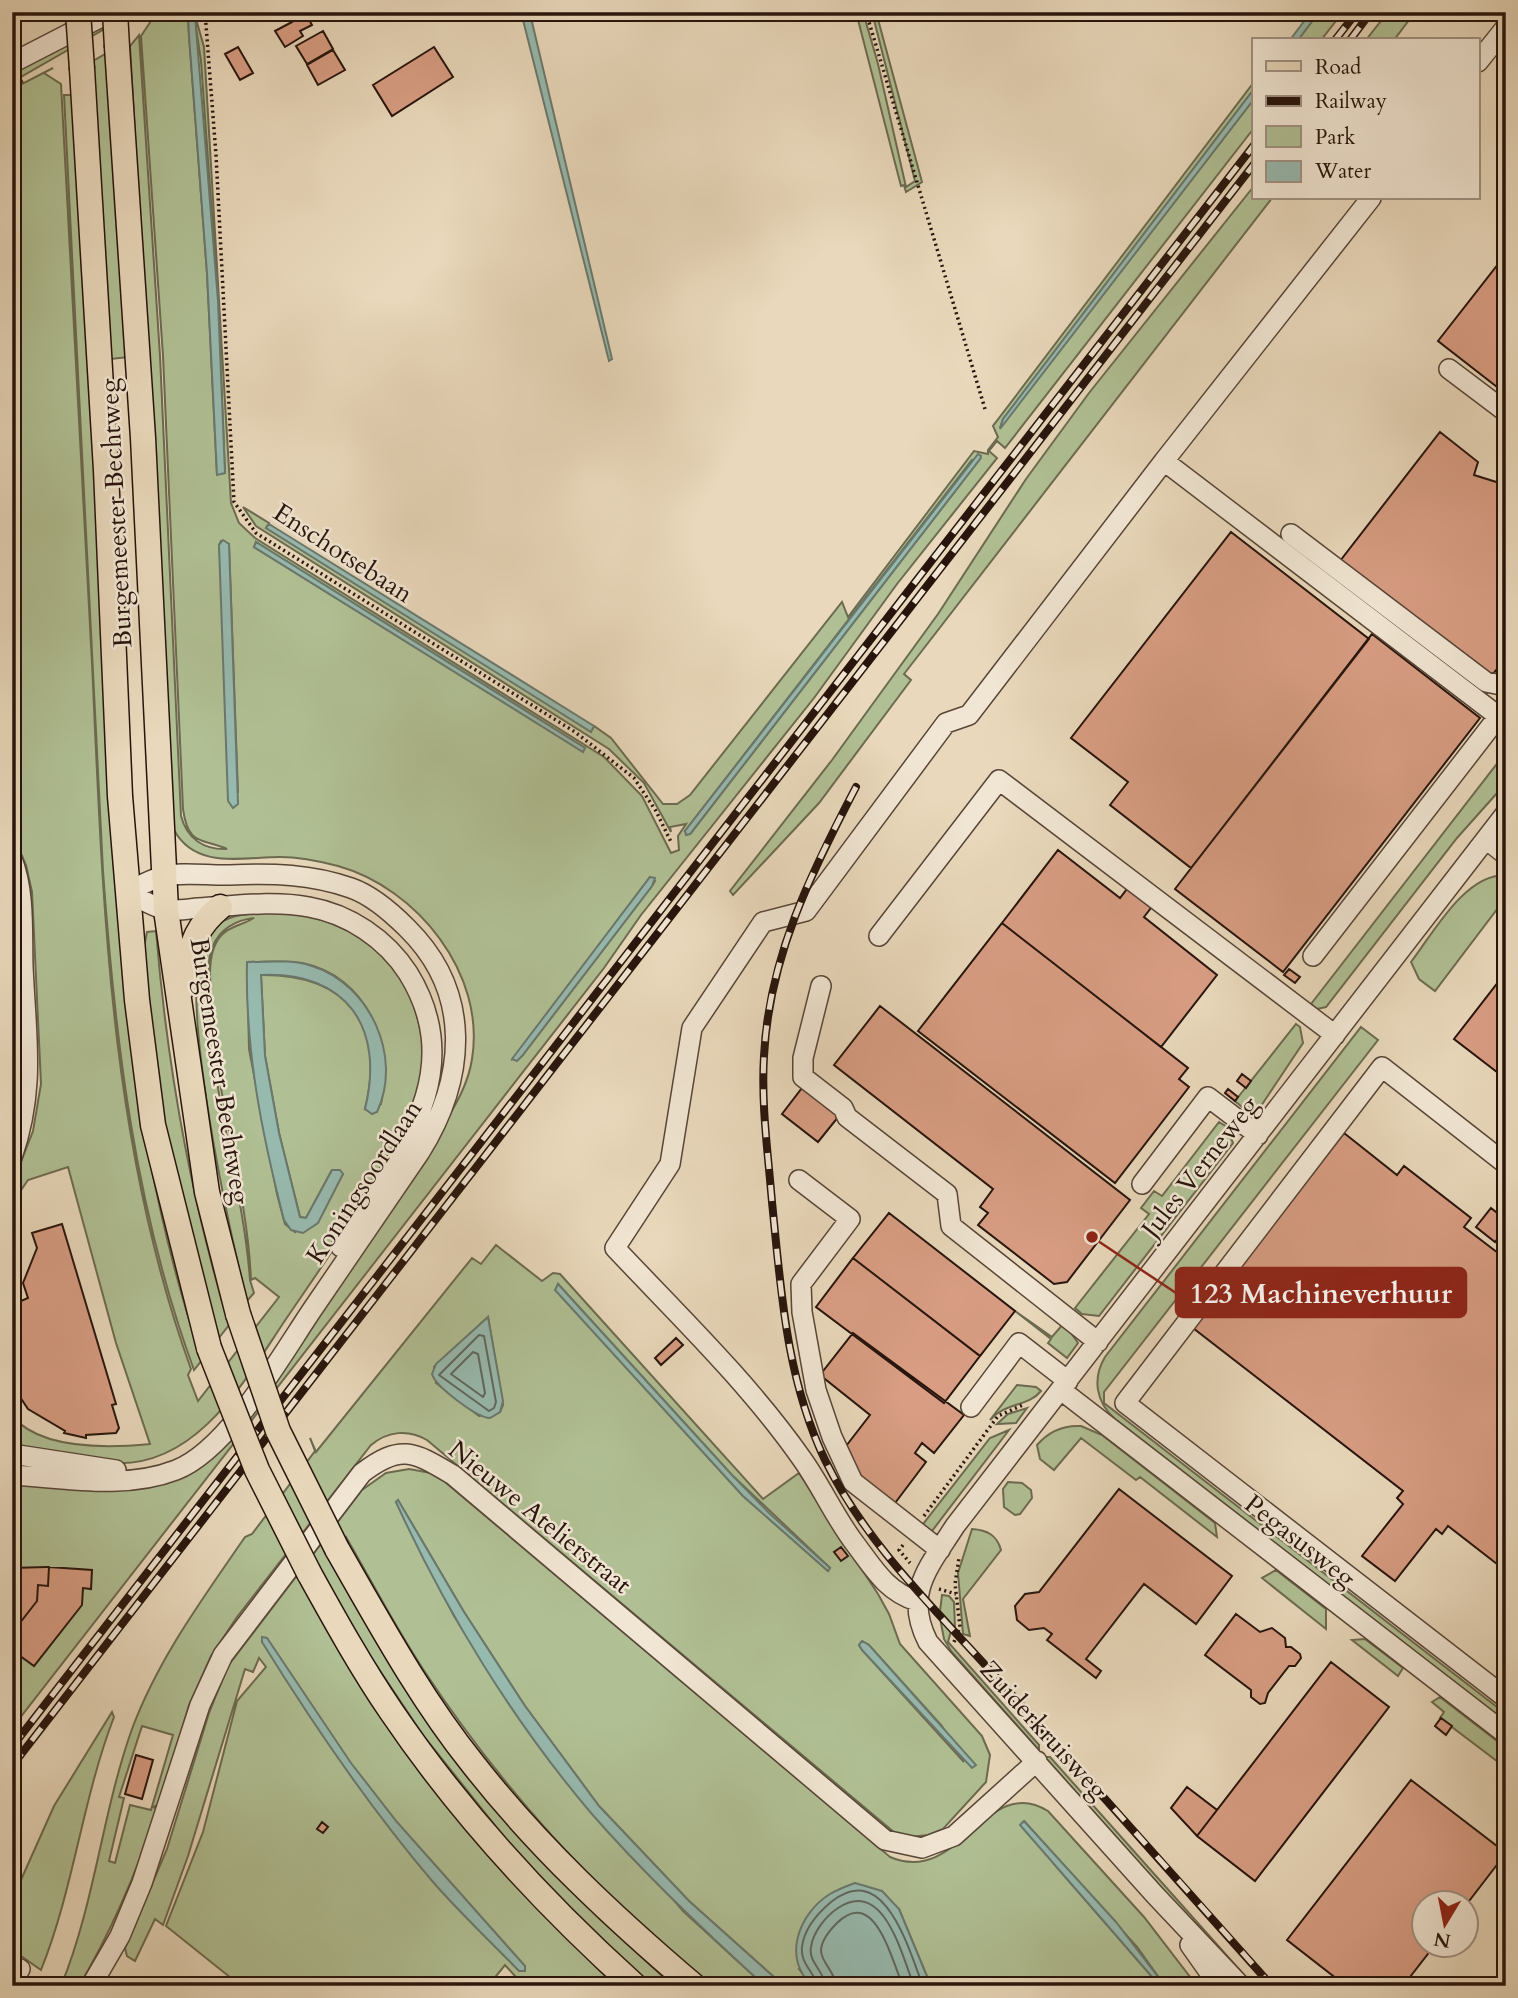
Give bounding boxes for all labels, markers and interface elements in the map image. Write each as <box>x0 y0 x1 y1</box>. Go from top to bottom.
legend <box>1252 38 1480 200</box>
text: Road <box>1315 53 1361 82</box>
text: Railway <box>1315 87 1387 116</box>
text: Park <box>1315 123 1356 152</box>
text: Water <box>1314 157 1371 186</box>
street label: Burgemeester Bechtweg <box>91 377 141 649</box>
street label: Enschotsebaan <box>267 495 420 611</box>
street label: Burgemeester Bechtweg <box>182 935 258 1207</box>
street label: Jules Verneweg <box>1131 1088 1267 1248</box>
street label: Koningsoordlaan <box>298 1093 430 1271</box>
callout: 123 Machineverhuur <box>1176 1268 1466 1317</box>
text: 123 Machineverhuur <box>1190 1275 1453 1313</box>
street label: Nieuwe Atelierstraat <box>441 1432 639 1602</box>
street label: Pegasusweg <box>1237 1487 1363 1596</box>
street label: Zuiderkruisweg <box>972 1653 1116 1807</box>
north arrow <box>1410 1890 1480 1960</box>
text: N <box>1431 1925 1453 1954</box>

